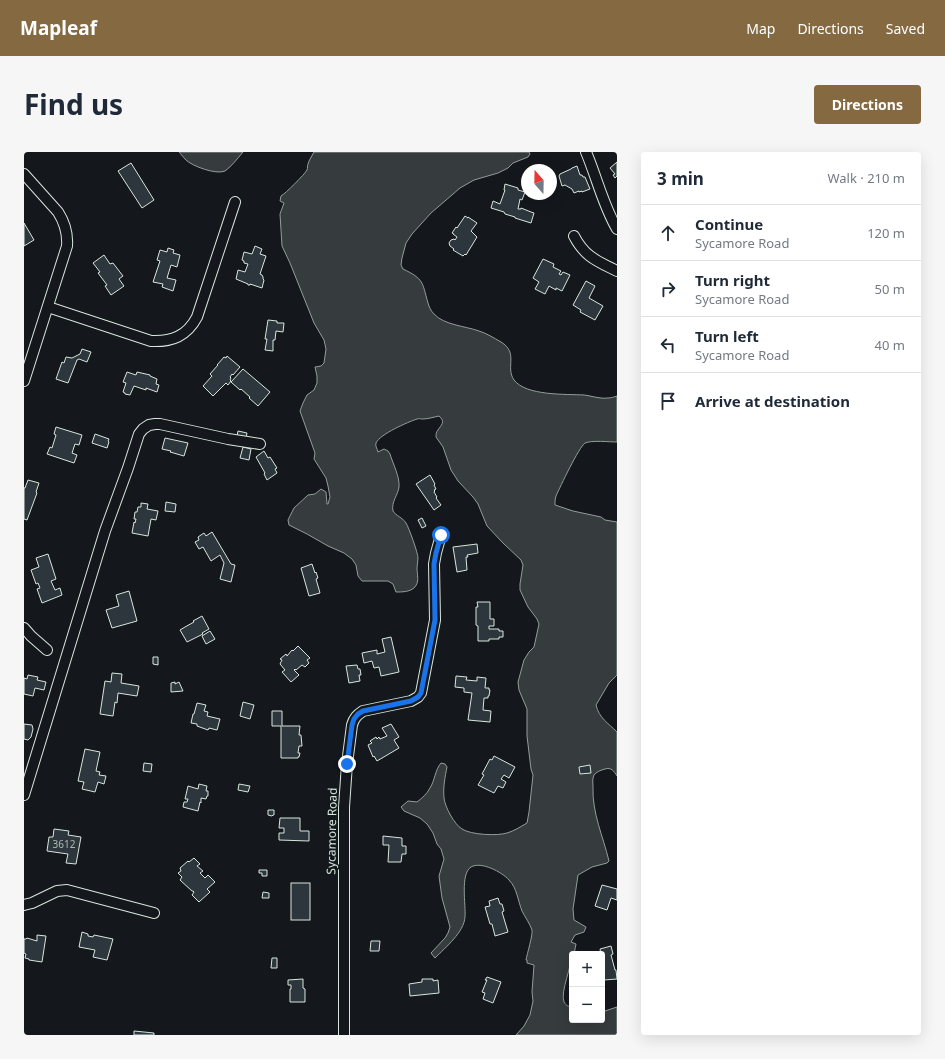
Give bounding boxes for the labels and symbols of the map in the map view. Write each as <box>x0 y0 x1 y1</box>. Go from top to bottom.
north arrow <box>521 164 557 200</box>
route start <box>432 526 450 544</box>
route end <box>338 755 356 773</box>
street label: Sycamore Road <box>322 787 341 875</box>
house number: 3612 <box>53 837 76 851</box>

